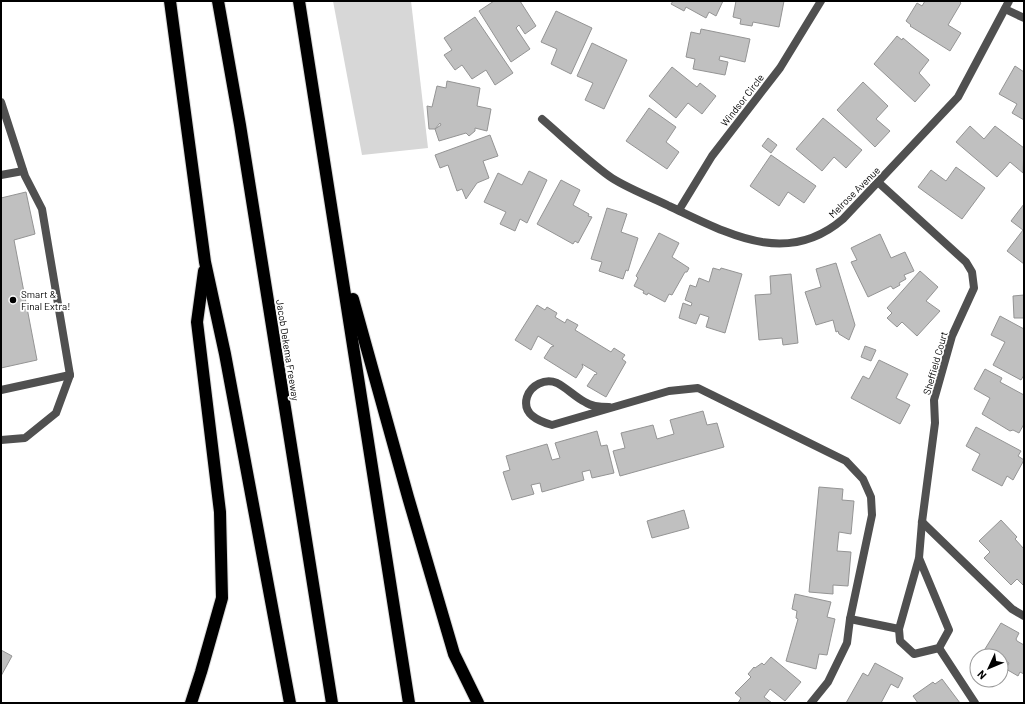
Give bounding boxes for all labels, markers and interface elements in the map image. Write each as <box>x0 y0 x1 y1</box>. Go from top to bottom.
street label: Windsor Circle <box>718 71 766 129</box>
street label: Melrose Avenue <box>826 164 882 220</box>
place label: Smart & Final Extra! <box>21 288 70 312</box>
marker: Smart & Final Extra! <box>8 295 18 305</box>
street label: Jacob Dekema Freeway <box>274 298 302 402</box>
street label: Sheffield Court <box>920 330 950 396</box>
north arrow <box>969 648 1009 688</box>
text: N <box>974 668 989 682</box>

